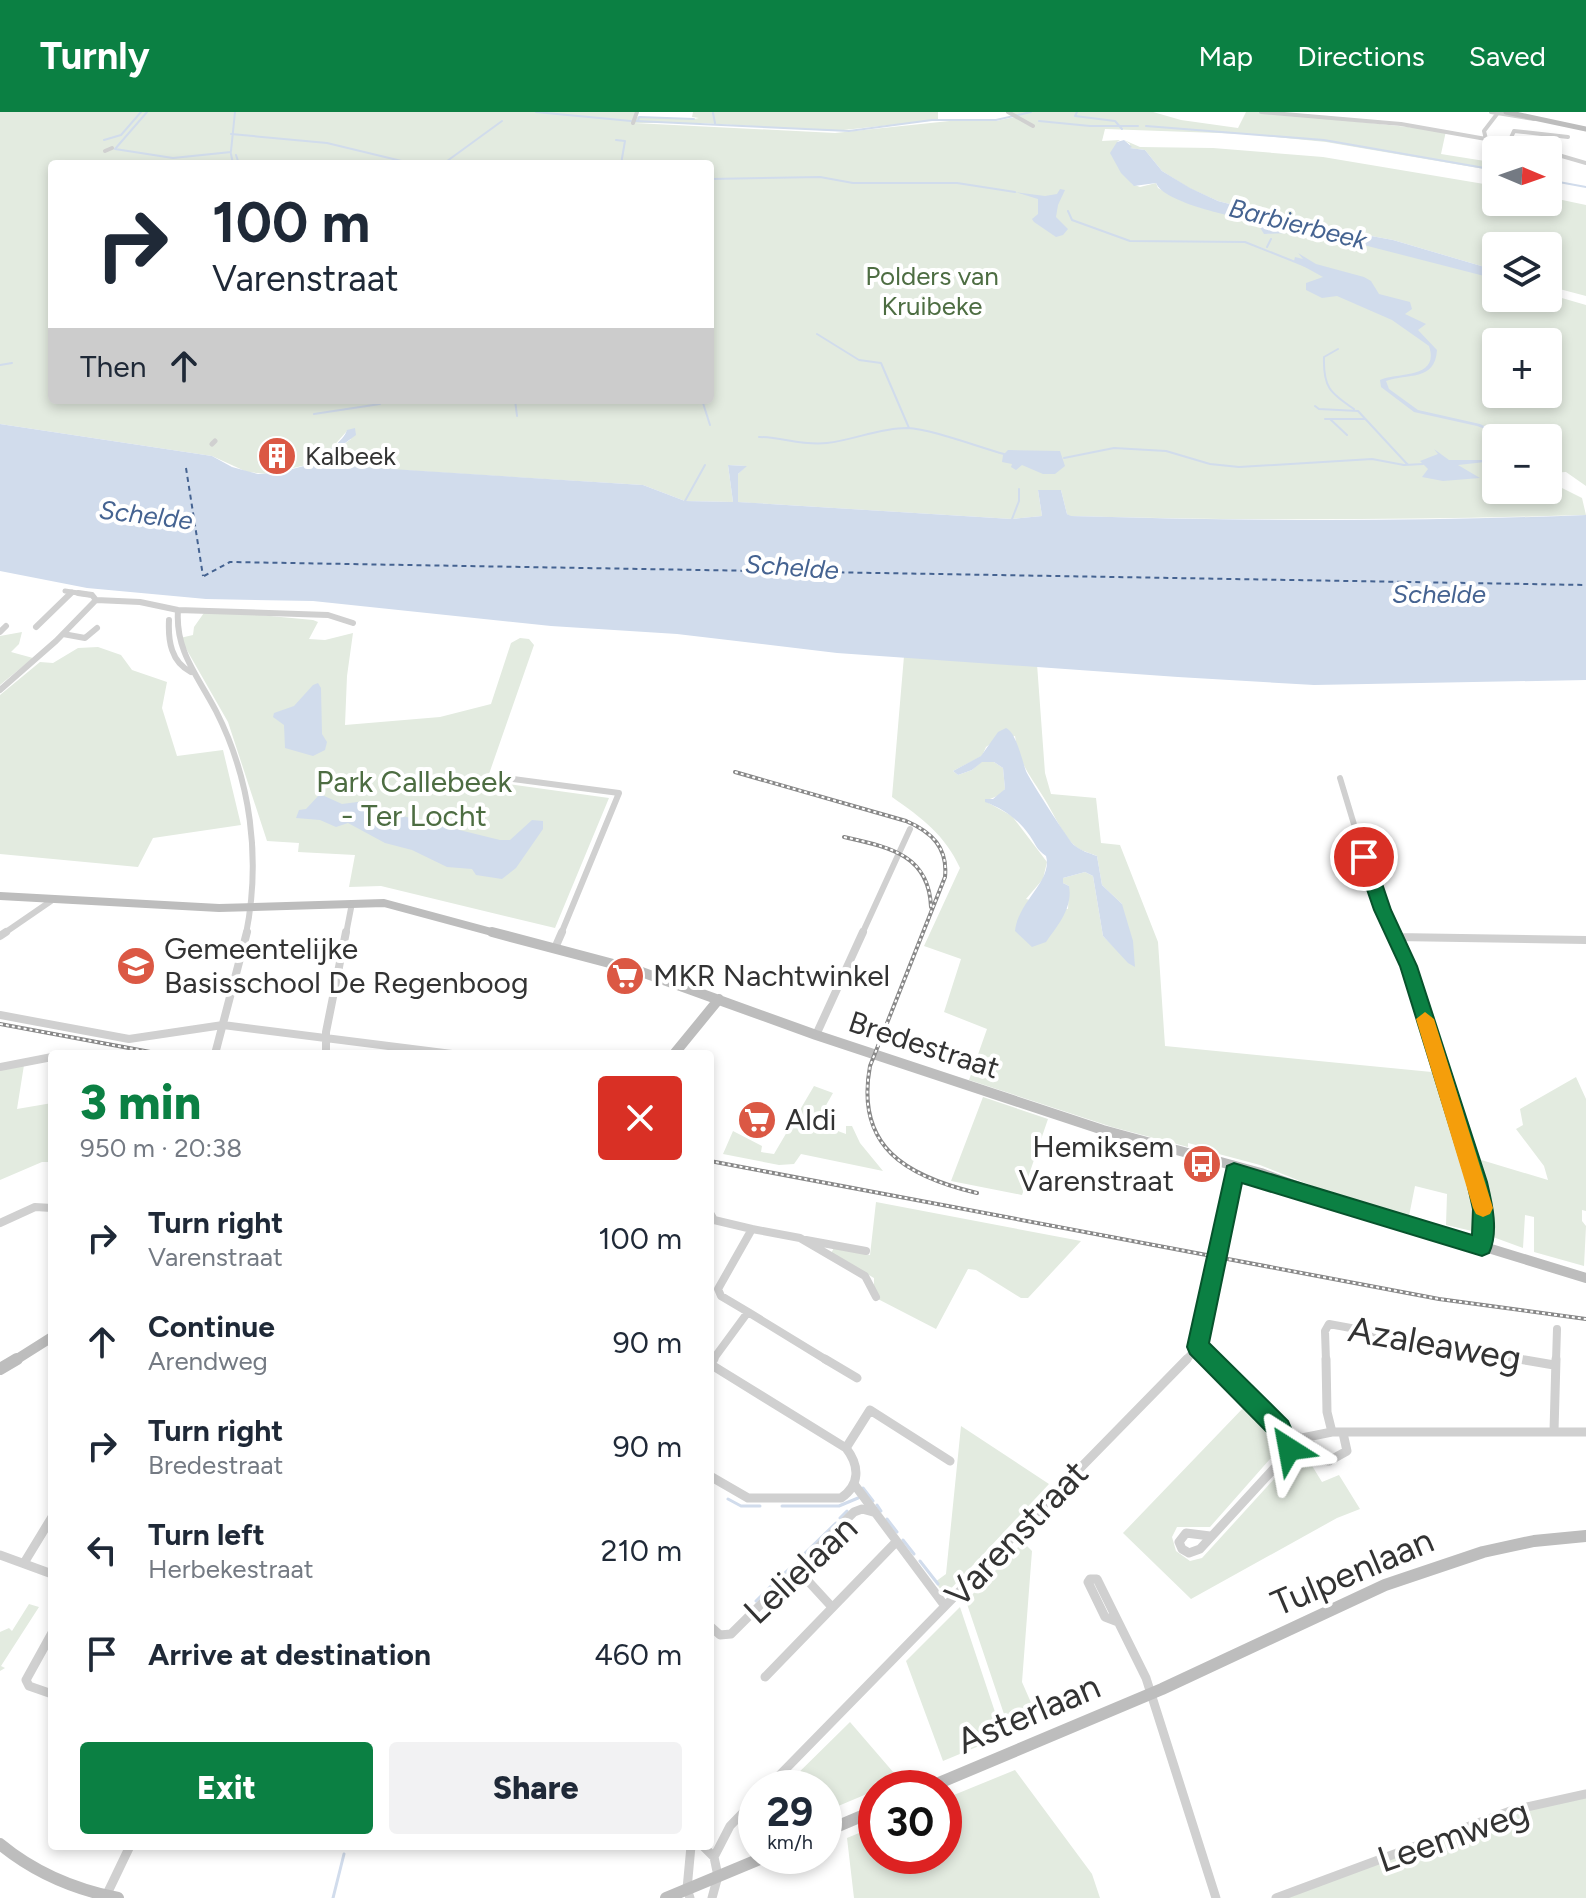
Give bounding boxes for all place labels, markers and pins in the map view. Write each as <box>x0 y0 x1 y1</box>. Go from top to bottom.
building icon: Kalbeek <box>256 435 298 477</box>
place label: Kalbeek <box>305 440 396 472</box>
pin <box>1330 823 1398 891</box>
place label: Gemeentelijke Basisschool De Regenboog <box>164 930 529 1001</box>
school or university icon: Gemeentelijke Basisschool De Regenboog <box>115 945 157 987</box>
supermarket icon: MKR Nachtwinkel <box>604 955 646 997</box>
place label: MKR Nachtwinkel <box>653 957 890 994</box>
supermarket icon: Aldi <box>736 1099 778 1141</box>
place label: Aldi <box>785 1101 836 1138</box>
place label: Hemiksem Varenstraat <box>1018 1128 1174 1199</box>
bus stop icon: Hemiksem Varenstraat <box>1181 1143 1223 1185</box>

